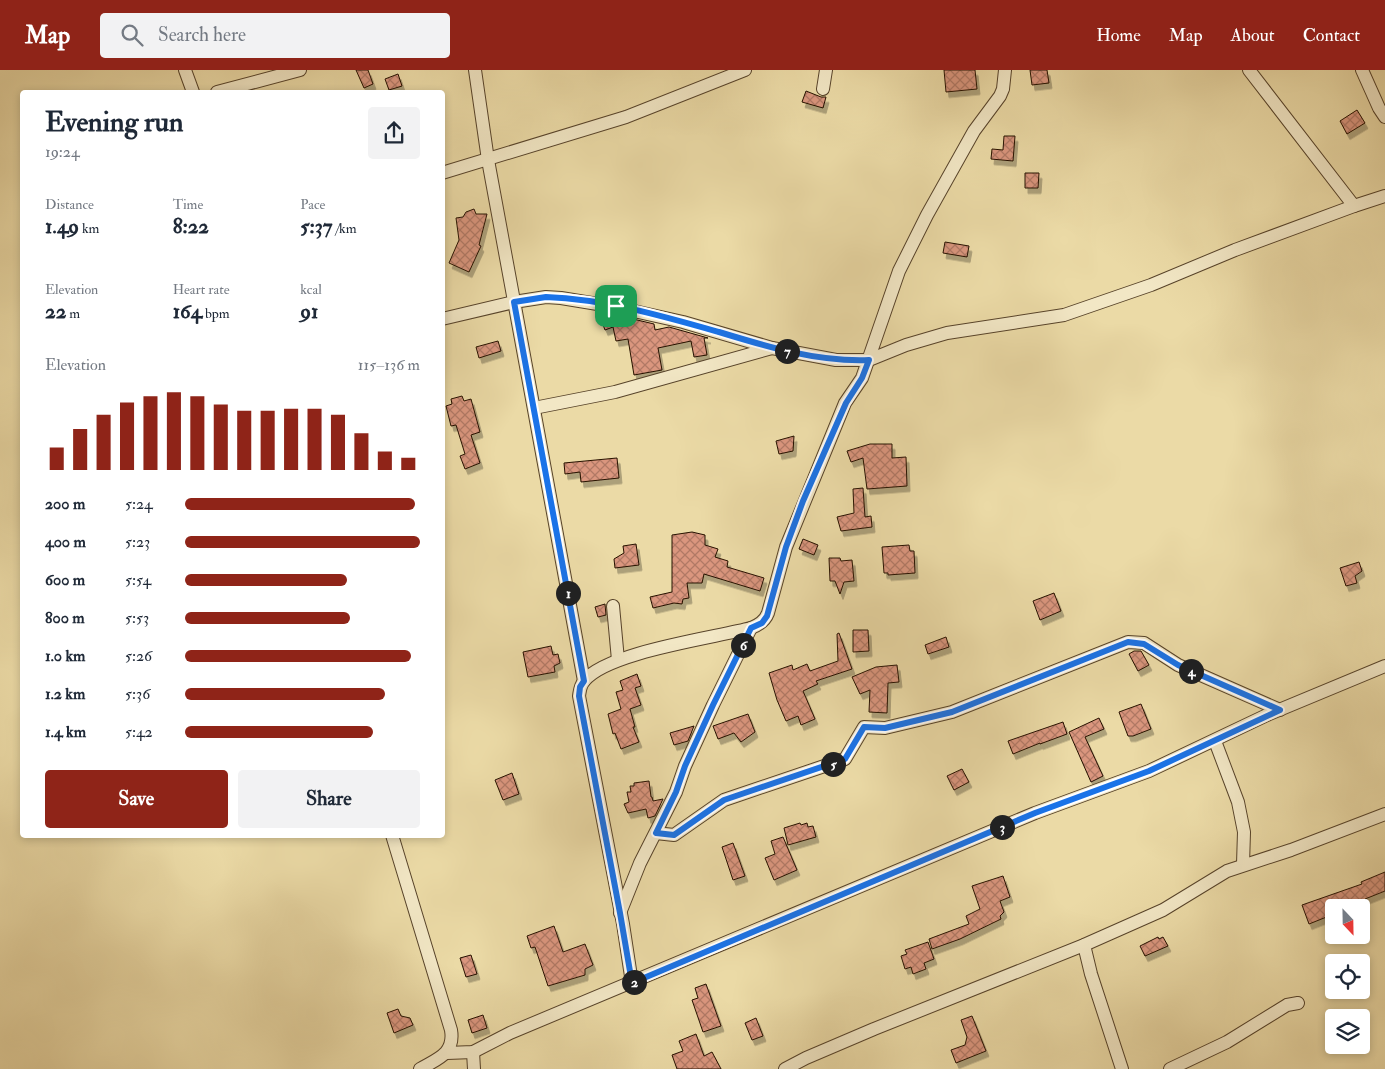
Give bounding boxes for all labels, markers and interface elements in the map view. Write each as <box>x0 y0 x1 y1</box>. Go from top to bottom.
search box <box>100 13 450 58</box>
text: Map <box>25 20 70 51</box>
icon: search <box>118 21 146 49</box>
text: Search here <box>158 23 246 47</box>
text: Home <box>1096 24 1141 47</box>
text: Map <box>1169 24 1203 47</box>
text: About <box>1231 24 1275 47</box>
text: Contact <box>1303 24 1360 47</box>
text: Evening run <box>45 105 183 140</box>
button: share <box>368 107 420 159</box>
text: 19:24 <box>45 142 80 162</box>
text: Distance <box>45 196 94 213</box>
text: Time <box>173 196 203 213</box>
text: Pace <box>300 196 325 213</box>
text: 1.49 <box>45 213 79 240</box>
text: 8:22 <box>173 213 209 240</box>
text: 5:37 <box>300 213 332 240</box>
text: km <box>79 220 99 237</box>
text: /km <box>332 220 357 237</box>
text: Elevation <box>45 281 98 298</box>
text: Heart rate <box>173 281 230 298</box>
text: kcal <box>300 281 322 298</box>
pin <box>595 285 637 327</box>
icon: arrive <box>602 292 630 320</box>
text: 22 <box>45 298 66 325</box>
text: 164 <box>173 298 202 325</box>
text: 91 <box>300 298 319 325</box>
text: m <box>66 305 80 322</box>
text: bpm <box>202 305 230 322</box>
pin: 7 <box>774 338 800 364</box>
text: 7 <box>784 343 791 360</box>
text: Elevation <box>45 355 106 375</box>
text: 115–136 m <box>358 355 420 375</box>
text: 200 m <box>45 494 85 514</box>
text: 5:24 <box>125 494 153 514</box>
text: 400 m <box>45 532 86 552</box>
text: 5:23 <box>125 532 150 552</box>
text: 600 m <box>45 570 85 590</box>
text: 5:54 <box>125 570 151 590</box>
pin: 1 <box>556 580 580 606</box>
text: 1 <box>566 585 571 602</box>
text: 800 m <box>45 608 85 628</box>
text: 5:53 <box>125 608 149 628</box>
pin: 6 <box>730 632 756 658</box>
text: 6 <box>740 637 747 654</box>
text: 1.0 km <box>45 646 85 666</box>
text: 5:26 <box>125 646 152 666</box>
pin: 4 <box>1178 658 1204 684</box>
text: 4 <box>1188 663 1195 680</box>
text: 1.2 km <box>45 684 85 704</box>
text: 5:36 <box>125 684 150 704</box>
text: 1.4 km <box>45 722 86 742</box>
text: 5:42 <box>125 722 153 742</box>
pin: 5 <box>820 752 846 776</box>
text: 5 <box>830 756 837 773</box>
button: Save <box>45 770 228 828</box>
button: Share <box>238 770 420 828</box>
pin: 3 <box>990 814 1014 840</box>
text: 3 <box>1000 819 1005 836</box>
north arrow <box>1325 899 1370 944</box>
map controls <box>1325 899 1370 1054</box>
button: locate <box>1325 954 1370 999</box>
pin: 2 <box>622 970 646 994</box>
text: 2 <box>631 974 638 991</box>
button: layers <box>1325 1009 1370 1054</box>

